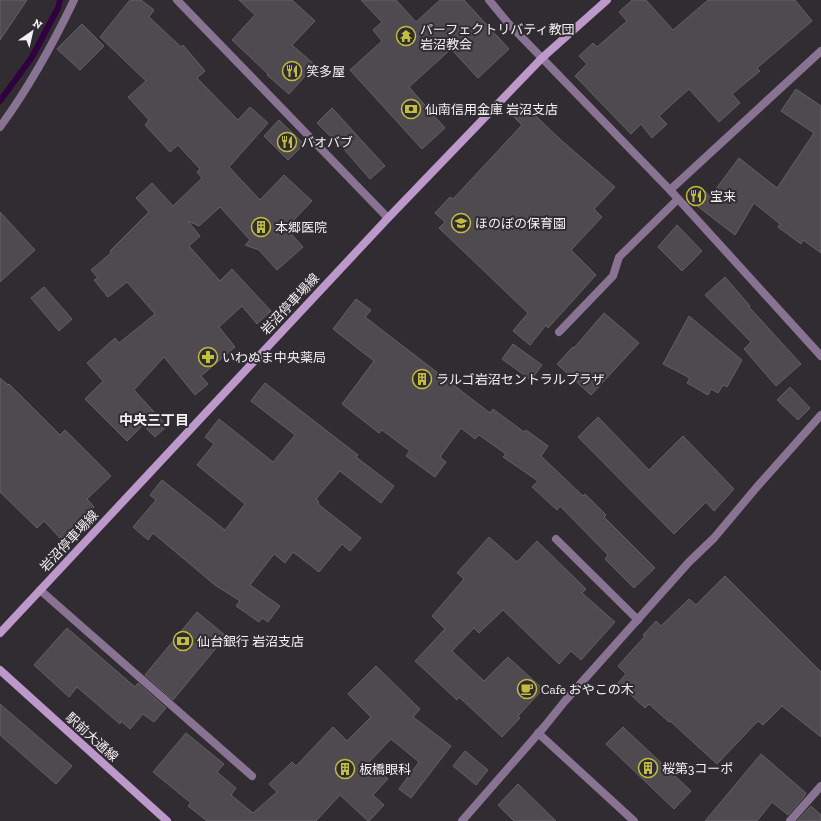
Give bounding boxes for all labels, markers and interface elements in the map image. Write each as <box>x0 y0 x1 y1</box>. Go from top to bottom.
north arrow <box>12 12 52 52</box>
text: N <box>30 16 45 32</box>
place label: パーフェクトリバティ教団 岩沼教会 <box>420 22 574 52</box>
temple icon: パーフェクトリバティ教団 岩沼教会 <box>395 25 417 47</box>
restaurant icon: 笑多屋 <box>281 60 303 82</box>
place label: 笑多屋 <box>306 64 345 79</box>
bank icon: 仙南信用金庫 岩沼支店 <box>400 98 422 120</box>
place label: 仙南信用金庫 岩沼支店 <box>425 102 558 117</box>
restaurant icon: バオバブ <box>276 131 298 153</box>
place label: バオバブ <box>301 135 353 150</box>
restaurant icon: 宝来 <box>685 185 707 207</box>
place label: 宝来 <box>710 189 736 204</box>
school or university icon: ほのぼの保育園 <box>450 212 472 234</box>
building icon: 本郷医院 <box>250 216 272 238</box>
place label: ほのぼの保育園 <box>475 216 566 231</box>
place label: 本郷医院 <box>275 220 327 235</box>
street label: 岩沼停車場線 <box>258 270 322 338</box>
pharmacy icon: いわぬま中央薬局 <box>197 346 219 368</box>
place label: いわぬま中央薬局 <box>222 350 326 365</box>
building icon: ラルゴ岩沼セントラルプラザ <box>411 368 433 390</box>
place label: ラルゴ岩沼セントラルプラザ <box>436 372 605 387</box>
district label: 中央三丁目 <box>119 412 189 429</box>
street label: 岩沼停車場線 <box>37 507 101 575</box>
bank icon: 仙台銀行 岩沼支店 <box>172 630 194 652</box>
place label: 仙台銀行 岩沼支店 <box>197 634 304 649</box>
cafe icon: Cafe おやこの木 <box>516 678 538 700</box>
place label: Cafe おやこの木 <box>541 682 634 697</box>
street label: 駅前大通線 <box>63 710 121 764</box>
building icon: 桜第3コーポ <box>637 757 659 779</box>
building icon: 板橋眼科 <box>334 758 356 780</box>
place label: 桜第3コーポ <box>662 761 733 776</box>
place label: 板橋眼科 <box>359 762 411 777</box>

